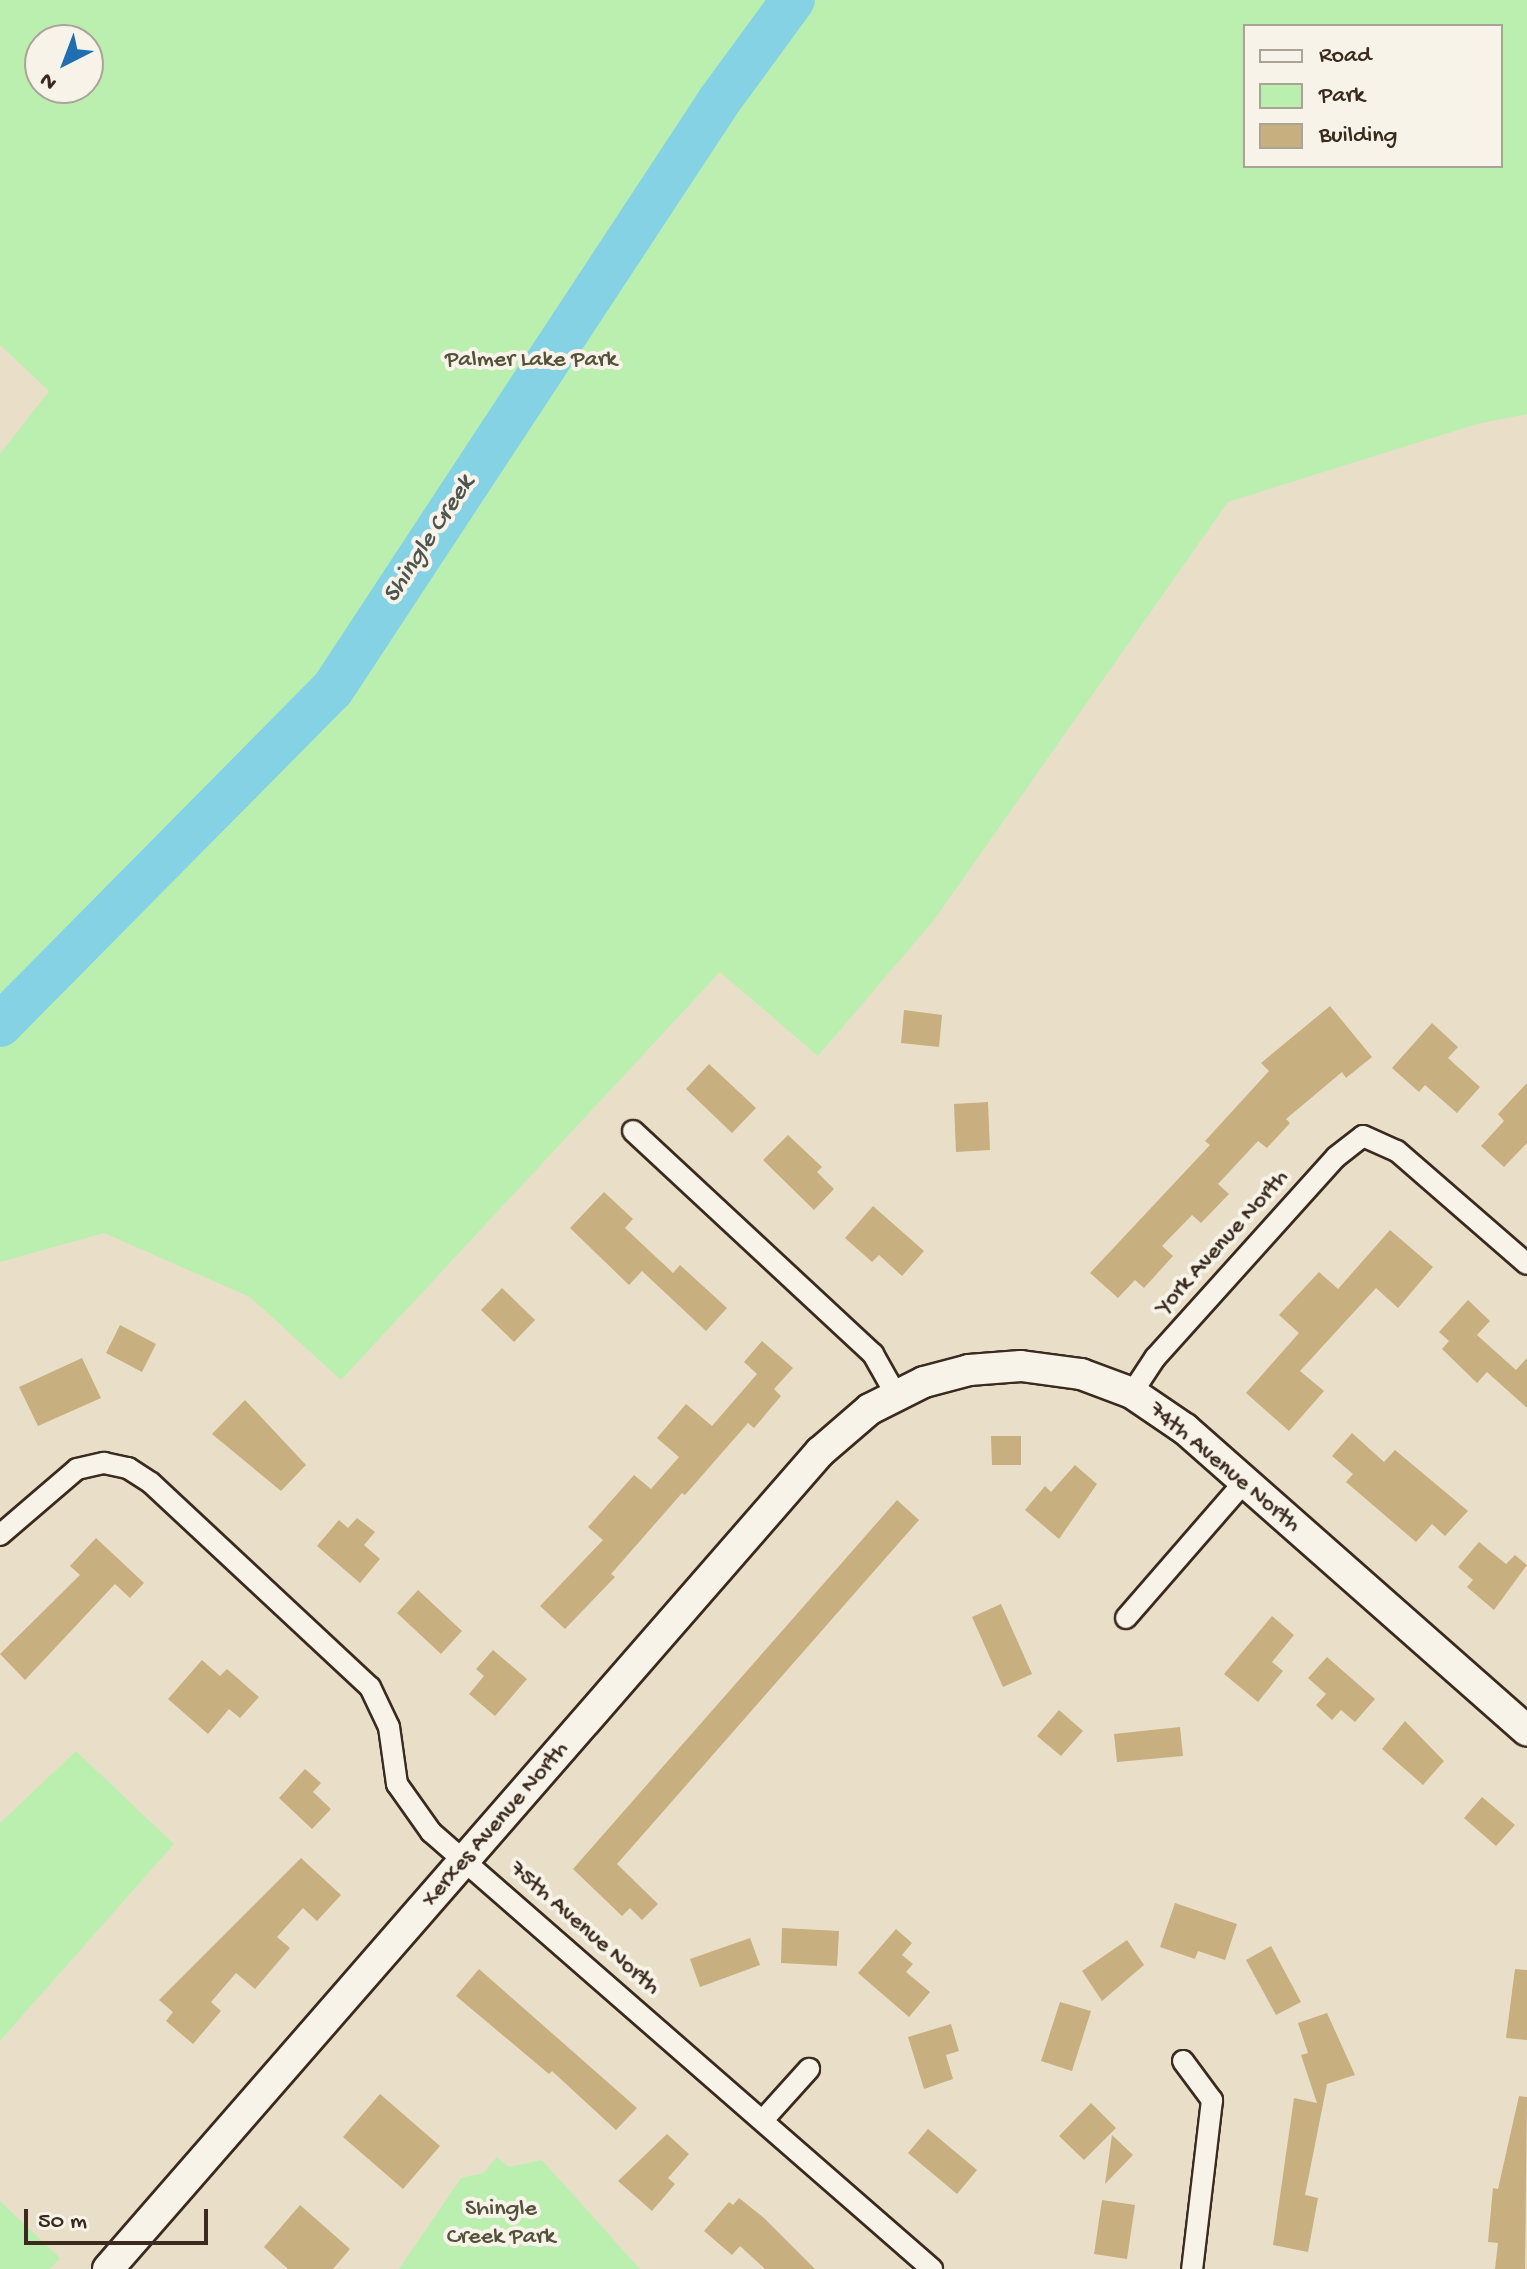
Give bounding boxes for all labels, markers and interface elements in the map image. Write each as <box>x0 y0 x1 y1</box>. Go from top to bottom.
north arrow <box>24 24 104 104</box>
legend <box>1243 24 1503 168</box>
text: Road <box>1319 42 1371 71</box>
text: N <box>35 66 63 95</box>
text: Park <box>1319 82 1365 111</box>
text: Building <box>1319 122 1397 151</box>
park label: Palmer Lake Park <box>445 347 617 375</box>
water label: Shingle Creek <box>377 470 483 610</box>
street label: York Avenue North <box>1150 1164 1296 1322</box>
street label: 74th Avenue North <box>1142 1396 1306 1540</box>
street label: Xerxes Avenue North <box>416 1736 576 1914</box>
street label: 75th Avenue North <box>503 1856 665 2002</box>
scale bar <box>28 2193 212 2243</box>
park label: Shingle Creek Park <box>447 2196 555 2252</box>
text: 50 m <box>38 2208 87 2237</box>

